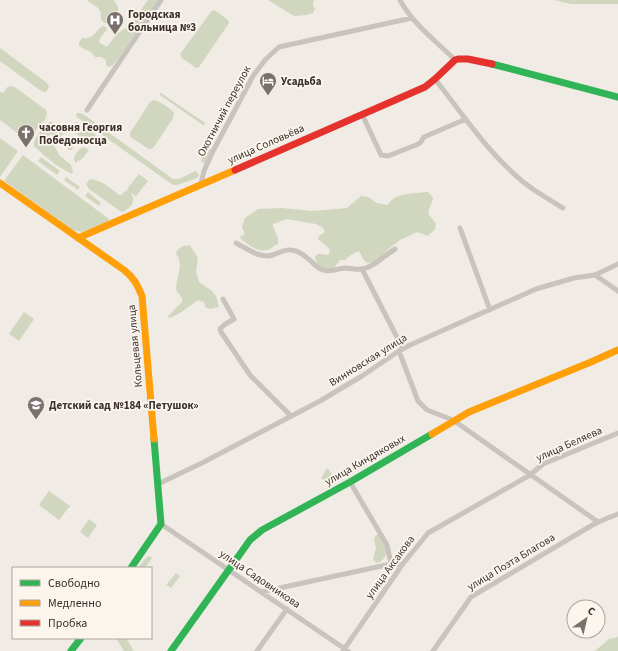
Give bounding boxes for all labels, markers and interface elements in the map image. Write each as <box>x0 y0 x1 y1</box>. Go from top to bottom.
place label: Городская больница №3 <box>128 7 196 35</box>
hospital icon: Городская больница №3 <box>105 10 125 35</box>
street label: Охотничий переулок <box>194 62 255 159</box>
hotel icon: Усадьба <box>258 71 278 96</box>
place label: Усадьба <box>281 74 322 89</box>
place label: часовня Георгия Победоносца <box>39 120 122 148</box>
street label: улица Соловьёва <box>225 120 307 168</box>
church icon: часовня Георгия Победоносца <box>16 123 36 148</box>
street label: Кольцевая улица <box>124 304 146 388</box>
street label: Винновская улица <box>326 330 410 390</box>
school or university icon: Детский сад №184 «Петушок» <box>26 395 46 420</box>
place label: Детский сад №184 «Петушок» <box>49 398 199 413</box>
street label: улица Беляева <box>534 423 604 465</box>
street label: улица Киндяковых <box>322 431 408 489</box>
street label: улица Поэта Благова <box>464 530 558 594</box>
street label: улица Аксакова <box>362 532 418 602</box>
street label: улица Садовникова <box>216 546 304 612</box>
legend <box>12 567 152 639</box>
text: Свободно <box>48 575 100 592</box>
text: Медленно <box>48 595 102 612</box>
north arrow <box>566 599 606 639</box>
text: С <box>584 603 599 619</box>
text: Пробка <box>48 615 87 632</box>

